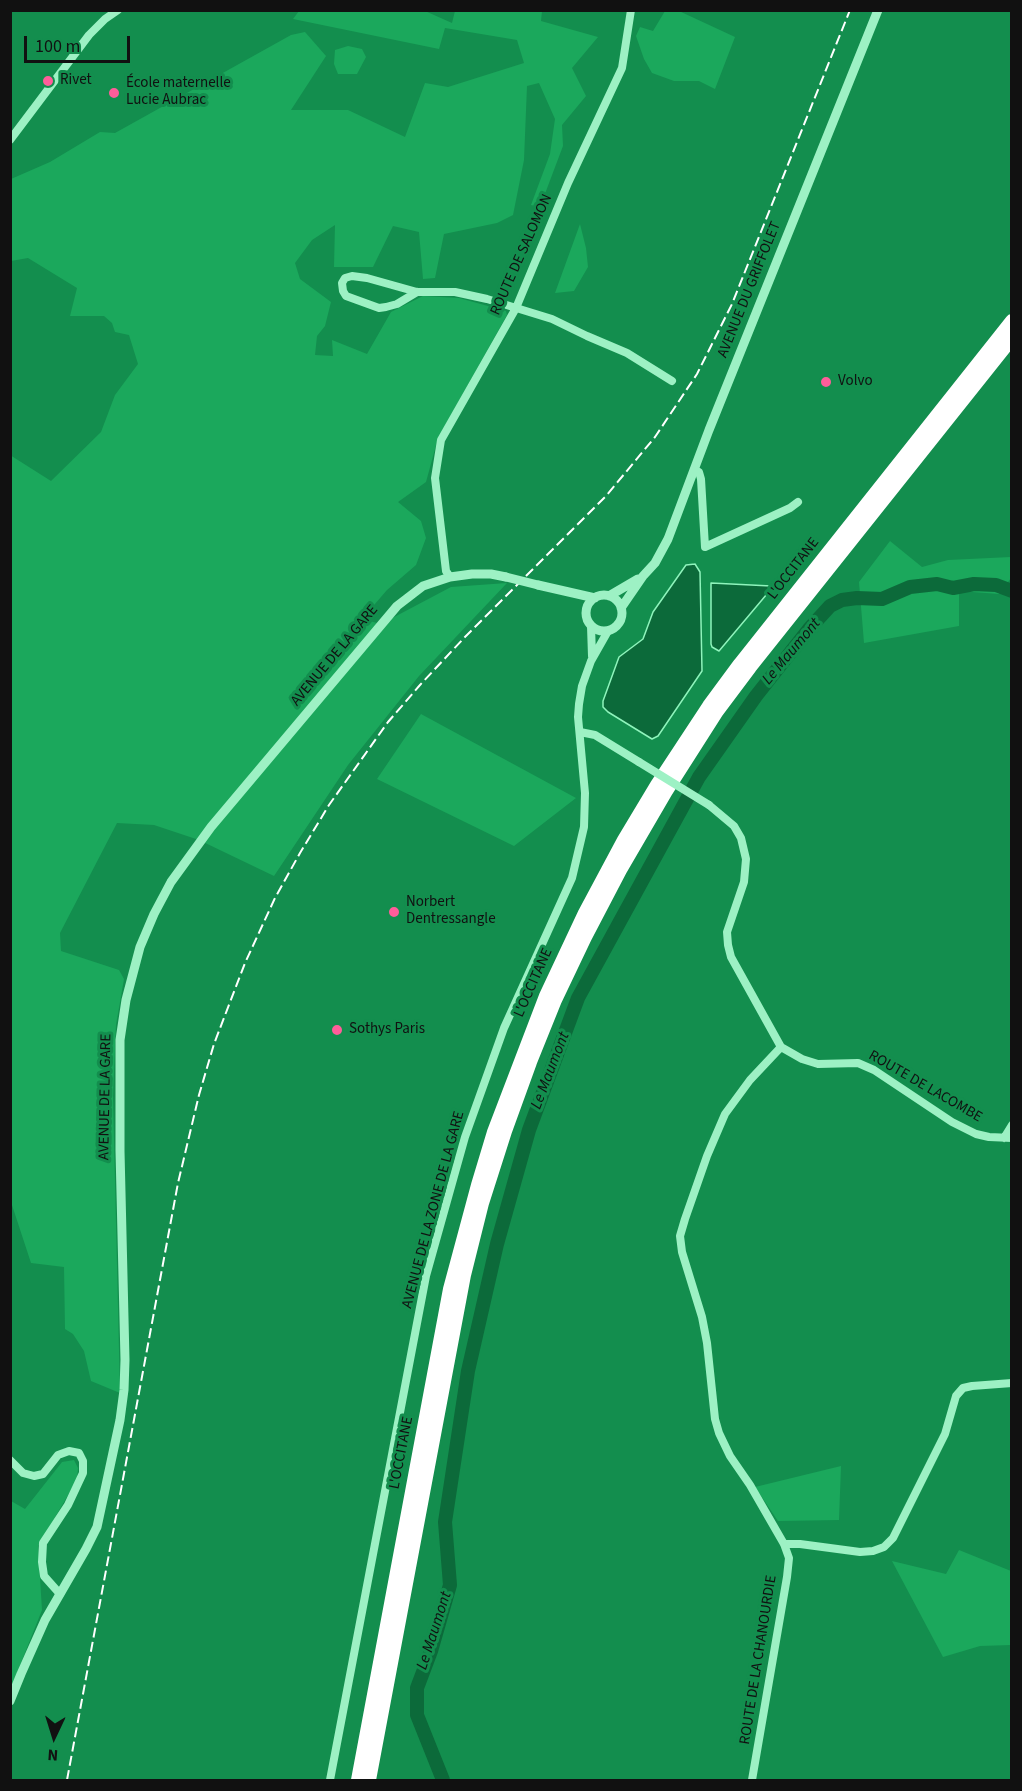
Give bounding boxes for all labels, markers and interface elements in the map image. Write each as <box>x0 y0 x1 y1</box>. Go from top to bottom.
scale bar <box>27 24 134 62</box>
text: 100 m <box>35 34 80 59</box>
place label: Rivet <box>60 72 92 90</box>
marker: Rivet <box>41 74 55 88</box>
place label: École maternelle Lucie Aubrac <box>126 75 231 110</box>
marker: École maternelle Lucie Aubrac <box>107 86 121 100</box>
street label: ROUTE DE SALOMON <box>487 192 557 318</box>
street label: AVENUE DU GRIFFOLET <box>714 219 786 361</box>
place label: Volvo <box>838 373 873 391</box>
marker: Volvo <box>819 375 833 389</box>
street label: L'OCCITANE <box>764 535 824 603</box>
street label: AVENUE DE LA GARE <box>288 602 382 710</box>
water label: Le Maumont <box>759 615 825 689</box>
place label: Norbert Dentressangle <box>406 894 496 929</box>
marker: Norbert Dentressangle <box>387 905 401 919</box>
street label: L'OCCITANE <box>511 946 557 1020</box>
place label: Sothys Paris <box>349 1021 425 1039</box>
marker: Sothys Paris <box>330 1023 344 1037</box>
water label: Le Maumont <box>528 1030 574 1112</box>
street label: AVENUE DE LA GARE <box>96 1034 116 1160</box>
street label: ROUTE DE LACOMBE <box>865 1047 985 1127</box>
street label: AVENUE DE LA ZONE DE LA GARE <box>399 1110 469 1310</box>
street label: L'OCCITANE <box>386 1415 418 1491</box>
street label: ROUTE DE LA CHANOURDIE <box>737 1574 781 1746</box>
water label: Le Maumont <box>413 1590 457 1672</box>
north arrow <box>24 1707 84 1767</box>
text: N <box>47 1744 59 1766</box>

